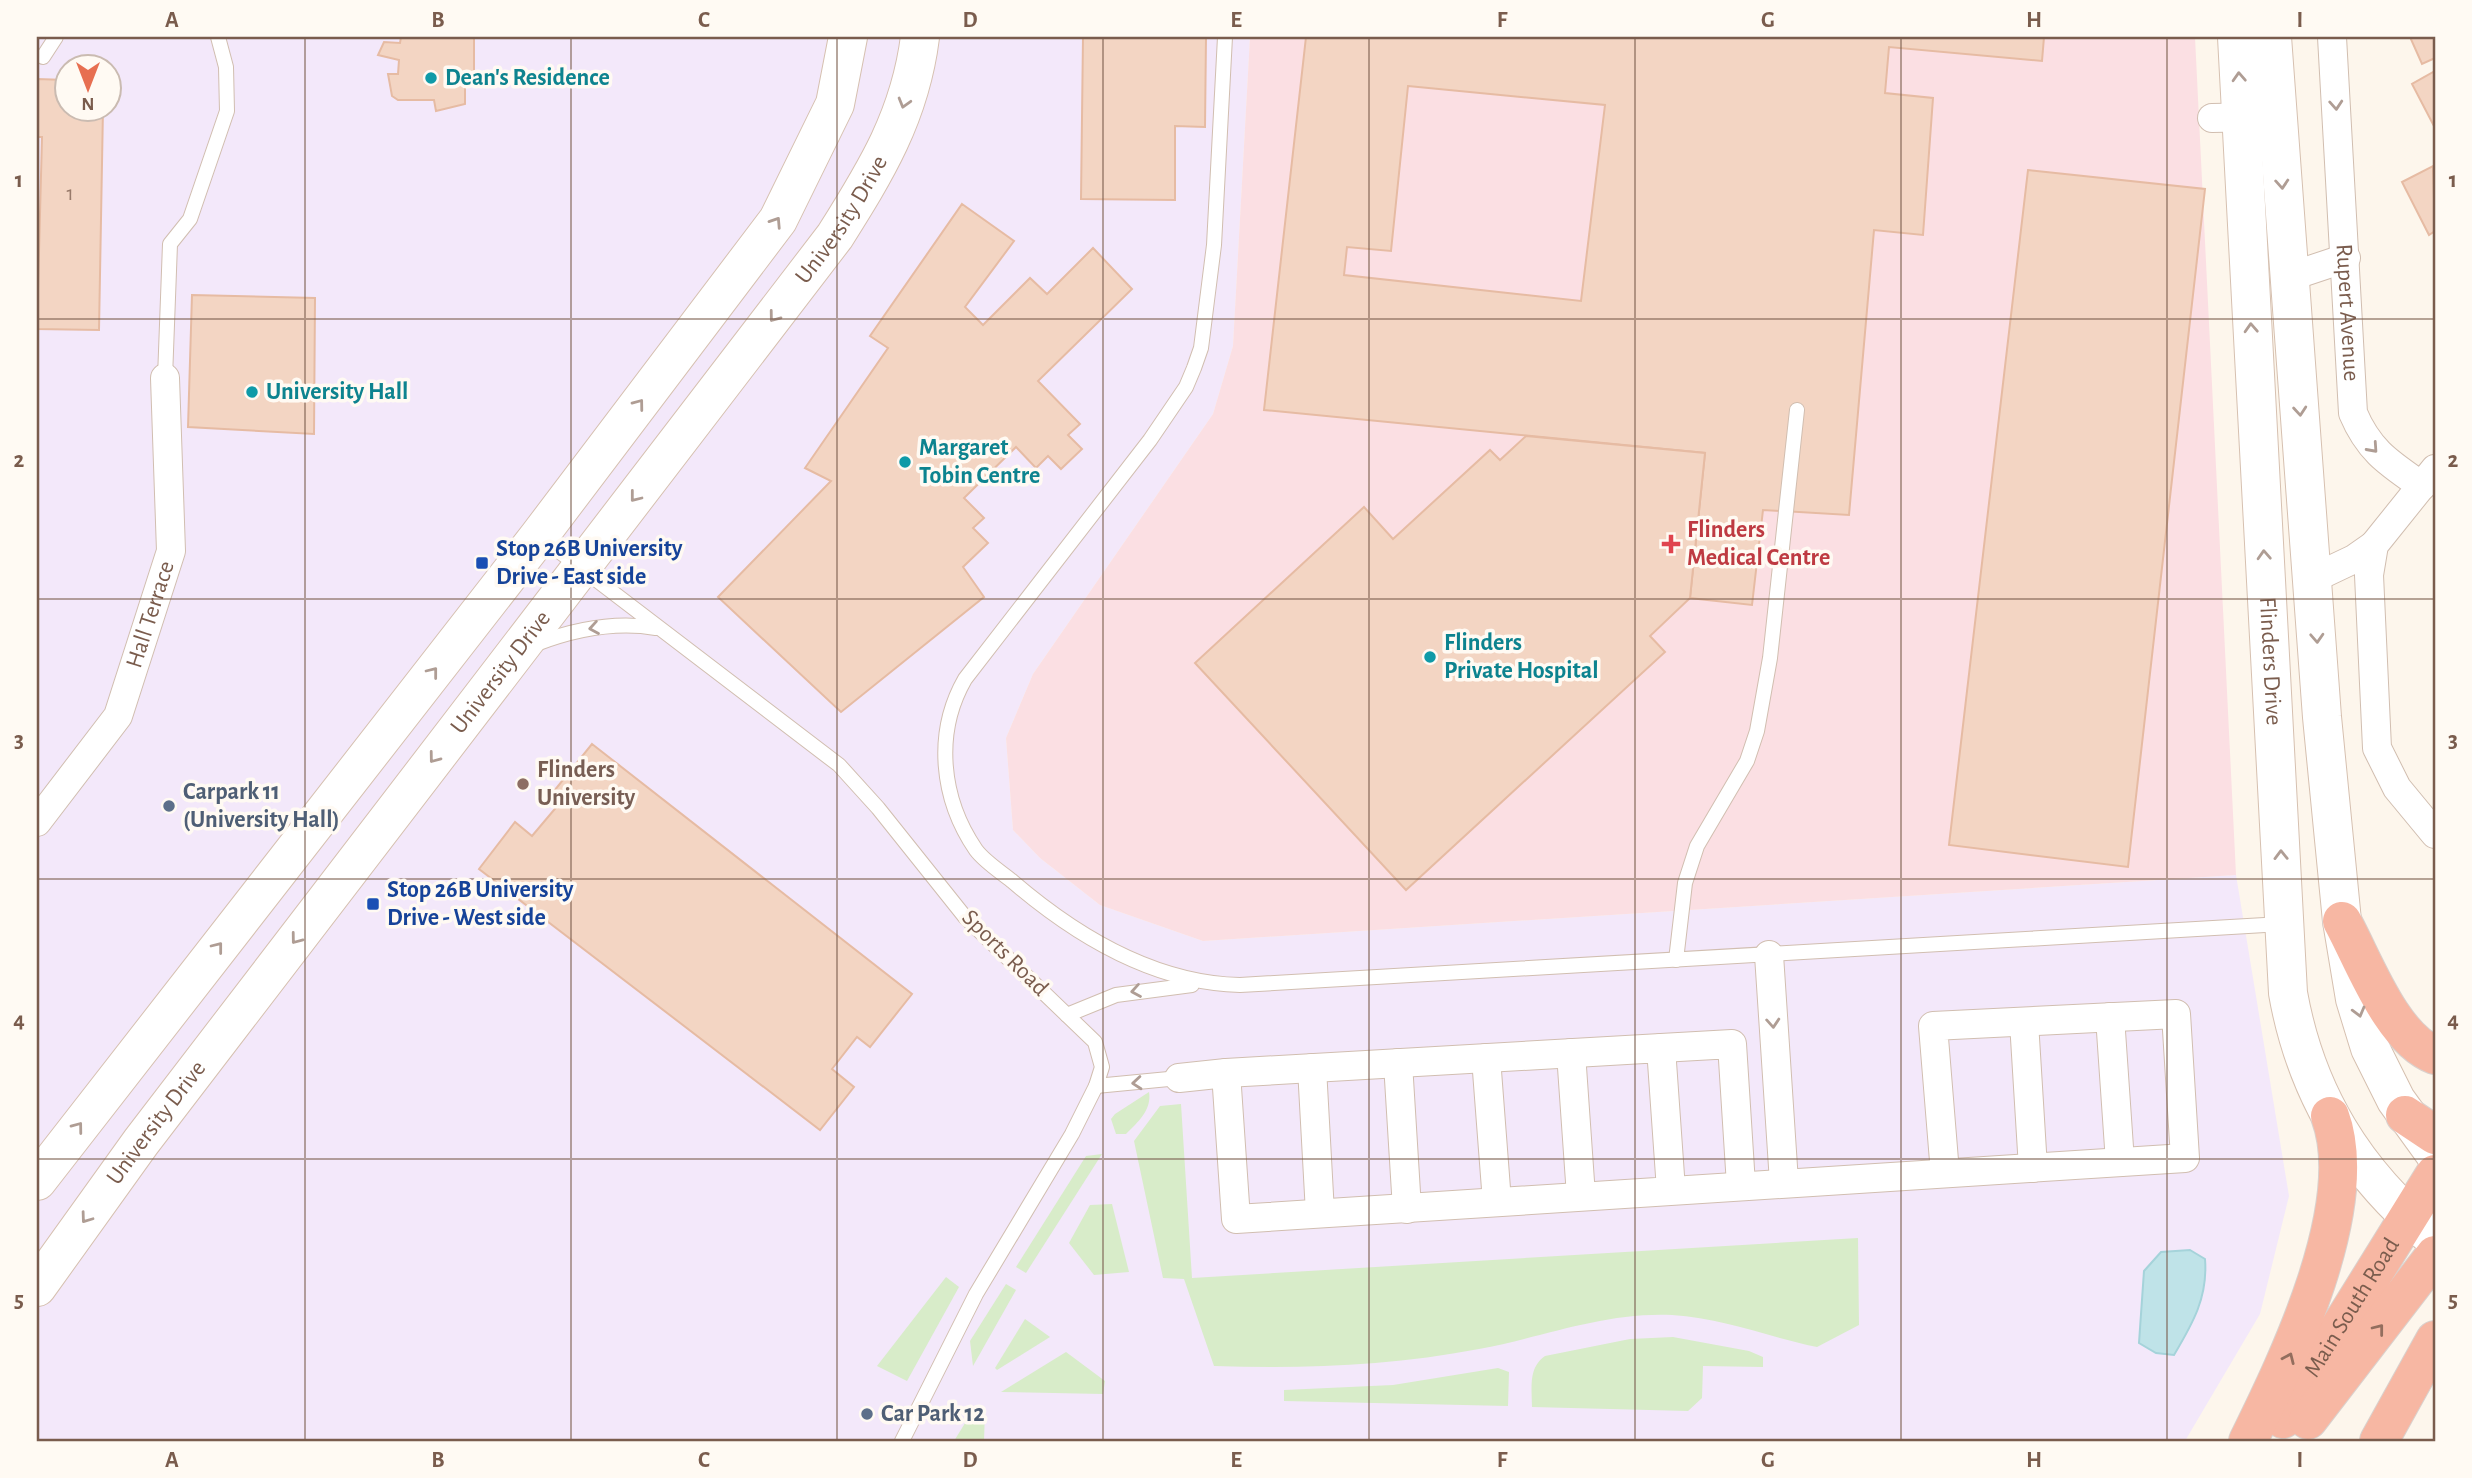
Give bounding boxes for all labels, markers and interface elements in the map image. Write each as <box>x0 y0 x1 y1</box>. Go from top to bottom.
text: A <box>165 9 179 32</box>
text: B <box>431 9 445 32</box>
text: C <box>698 9 710 32</box>
text: D <box>962 9 978 32</box>
text: E <box>1230 9 1242 32</box>
text: F <box>1497 9 1508 32</box>
text: G <box>1761 9 1775 32</box>
text: H <box>2026 9 2042 32</box>
text: I <box>2297 9 2303 32</box>
north arrow <box>52 52 122 122</box>
place label: Dean's Residence <box>445 66 610 90</box>
marker: Dean's Residence <box>423 70 439 86</box>
one-way arrow <box>2232 71 2247 82</box>
text: N <box>81 94 95 113</box>
one-way arrow <box>897 97 912 109</box>
one-way arrow <box>2328 100 2343 111</box>
street label: University Drive <box>791 152 892 288</box>
text: 1 <box>15 169 23 192</box>
text: 1 <box>2449 169 2457 192</box>
one-way arrow <box>2274 179 2289 190</box>
house number: 1 <box>66 183 74 204</box>
one-way arrow <box>768 217 780 230</box>
street label: Rupert Avenue <box>2332 243 2363 382</box>
one-way arrow <box>770 309 783 322</box>
one-way arrow <box>2244 322 2259 333</box>
place label: University Hall <box>266 380 408 404</box>
marker: University Hall <box>244 384 260 400</box>
one-way arrow <box>631 399 644 412</box>
one-way arrow <box>2292 406 2307 417</box>
place label: Margaret Tobin Centre <box>919 436 1040 488</box>
one-way arrow <box>2365 440 2378 453</box>
text: 2 <box>14 449 25 472</box>
text: 2 <box>2448 449 2459 472</box>
marker: Margaret Tobin Centre <box>897 454 913 470</box>
one-way arrow <box>630 489 643 501</box>
place label: Flinders Medical Centre <box>1687 518 1830 570</box>
marker: Flinders Medical Centre <box>1661 534 1681 554</box>
place label: Stop 26B University Drive - East side <box>496 537 683 589</box>
one-way arrow <box>2257 549 2272 560</box>
marker: Stop 26B University Drive - East side <box>474 555 490 571</box>
street label: Hall Terrace <box>122 558 179 671</box>
street label: Flinders Drive <box>2255 596 2286 726</box>
street label: University Drive <box>446 606 555 738</box>
one-way arrow <box>588 620 600 635</box>
place label: Flinders Private Hospital <box>1444 631 1599 683</box>
one-way arrow <box>2310 633 2325 644</box>
marker: Flinders Private Hospital <box>1422 649 1438 665</box>
one-way arrow <box>425 667 438 679</box>
text: 3 <box>14 729 24 752</box>
text: 3 <box>2448 729 2458 752</box>
one-way arrow <box>429 750 442 762</box>
place label: Flinders University <box>537 758 636 810</box>
marker: Flinders University <box>515 776 531 792</box>
place label: Carpark 11 (University Hall) <box>183 780 340 832</box>
marker: Carpark 11 (University Hall) <box>161 798 177 814</box>
one-way arrow <box>2274 850 2289 861</box>
place label: Stop 26B University Drive - West side <box>387 878 574 930</box>
marker: Stop 26B University Drive - West side <box>365 896 381 912</box>
street label: Sports Road <box>957 905 1053 1001</box>
one-way arrow <box>291 931 304 943</box>
one-way arrow <box>209 943 222 955</box>
one-way arrow <box>1130 983 1142 998</box>
one-way arrow <box>2351 1006 2365 1018</box>
text: 4 <box>13 1009 25 1032</box>
text: 4 <box>2447 1009 2459 1032</box>
one-way arrow <box>1765 1018 1780 1029</box>
street label: University Drive <box>102 1056 210 1189</box>
one-way arrow <box>1132 1075 1143 1090</box>
one-way arrow <box>70 1122 82 1135</box>
one-way arrow <box>82 1210 94 1223</box>
street label: Main South Road <box>2300 1234 2404 1381</box>
text: 5 <box>14 1289 24 1312</box>
text: 5 <box>2448 1289 2458 1312</box>
one-way arrow <box>2370 1324 2383 1337</box>
one-way arrow <box>2281 1353 2295 1365</box>
place label: Car Park 12 <box>881 1402 985 1426</box>
marker: Car Park 12 <box>859 1406 875 1422</box>
text: A <box>165 1449 179 1472</box>
text: B <box>431 1449 445 1472</box>
text: C <box>698 1449 710 1472</box>
text: D <box>962 1449 978 1472</box>
text: E <box>1230 1449 1242 1472</box>
text: F <box>1497 1449 1508 1472</box>
text: G <box>1761 1449 1775 1472</box>
text: H <box>2026 1449 2042 1472</box>
text: I <box>2297 1449 2303 1472</box>

